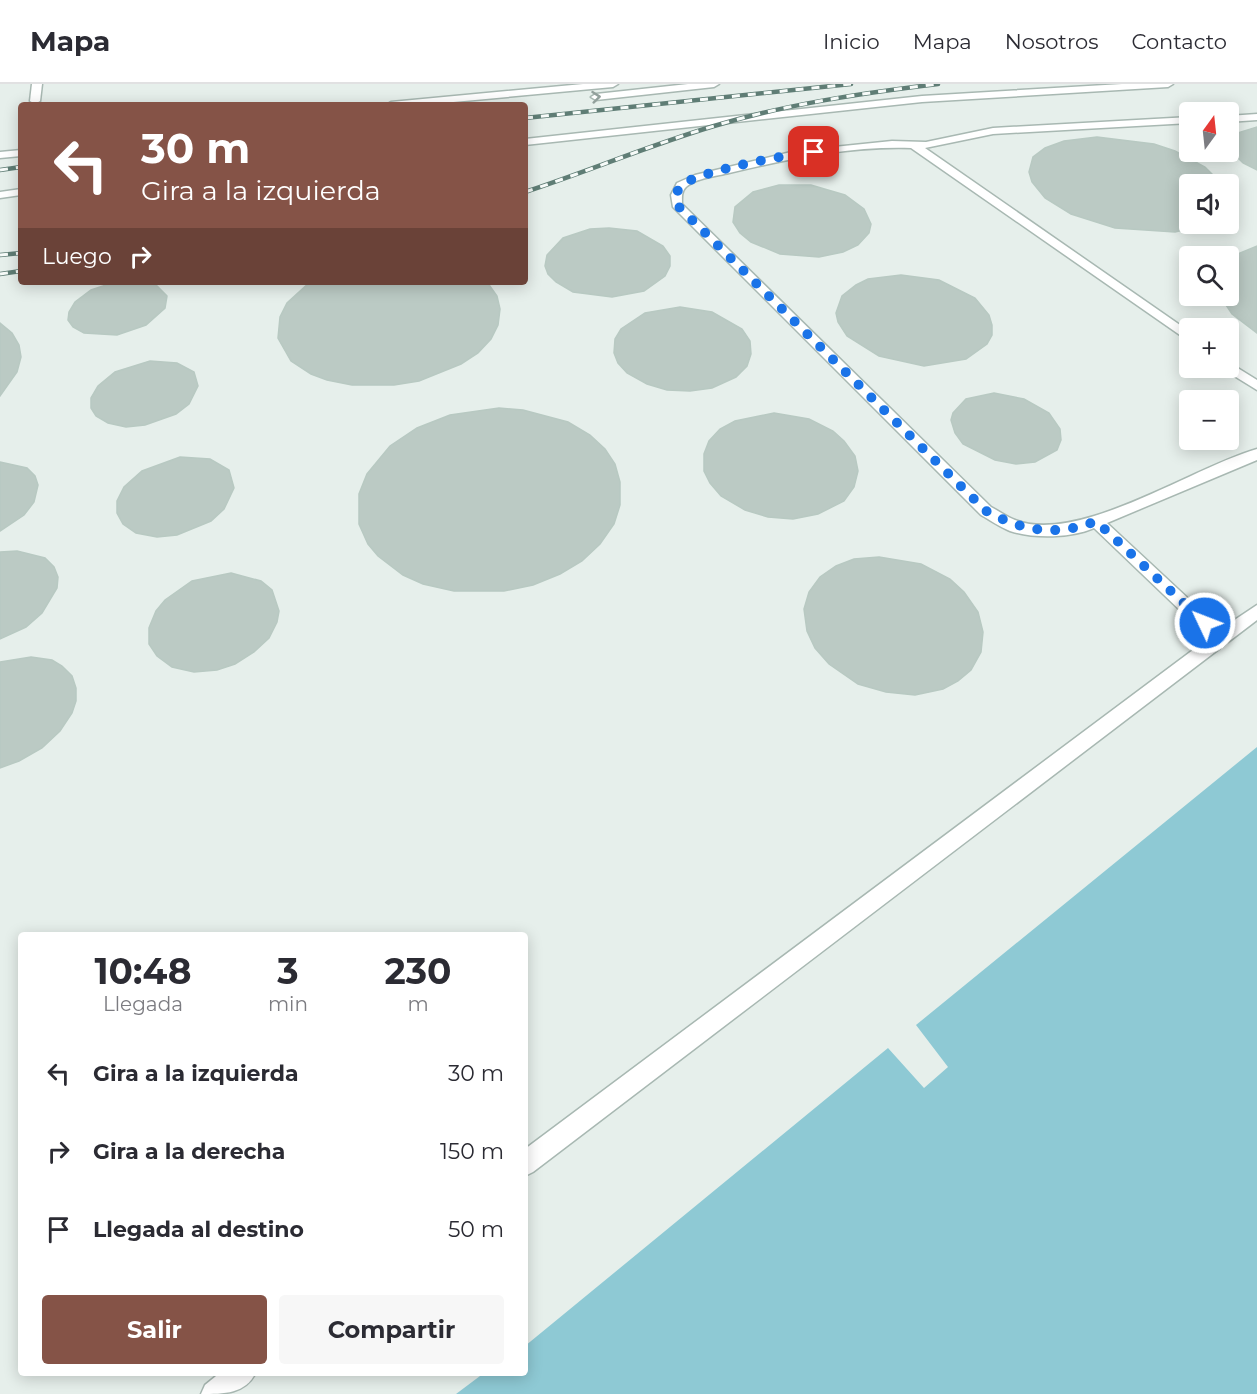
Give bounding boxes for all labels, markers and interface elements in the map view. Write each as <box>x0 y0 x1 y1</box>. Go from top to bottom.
text: Mapa <box>30 24 110 58</box>
text: Inicio <box>823 29 880 54</box>
text: Mapa <box>913 29 972 54</box>
text: Nosotros <box>1005 29 1098 54</box>
text: Contacto <box>1131 29 1227 54</box>
one-way arrow <box>591 91 600 104</box>
north arrow <box>1179 102 1239 162</box>
map controls <box>1179 102 1239 450</box>
text: 30 m <box>141 122 250 174</box>
icon: left <box>42 126 120 204</box>
pin <box>788 126 839 177</box>
icon: arrive <box>797 135 830 168</box>
text: Gira a la izquierda <box>141 174 381 207</box>
button: sound <box>1179 174 1239 234</box>
icon: right <box>124 240 157 273</box>
text: Luego <box>42 243 112 270</box>
button: search <box>1179 246 1239 306</box>
button: + <box>1179 318 1239 378</box>
button: − <box>1179 390 1239 450</box>
position arrow <box>1173 591 1237 655</box>
text: 10:48 <box>94 949 191 993</box>
text: 3 <box>277 949 299 993</box>
text: 230 <box>385 949 452 993</box>
text: Llegada <box>103 992 183 1016</box>
text: min <box>268 992 308 1016</box>
text: m <box>407 992 429 1016</box>
icon: left <box>42 1057 75 1090</box>
text: Gira a la izquierda <box>93 1060 299 1087</box>
text: 30 m <box>448 1060 504 1087</box>
icon: right <box>42 1135 75 1168</box>
text: Gira a la derecha <box>93 1138 285 1165</box>
text: 150 m <box>440 1138 504 1165</box>
icon: arrive <box>42 1213 75 1246</box>
text: Llegada al destino <box>93 1216 304 1243</box>
text: 50 m <box>448 1216 504 1243</box>
button: Salir <box>42 1295 267 1364</box>
button: Compartir <box>279 1295 504 1364</box>

